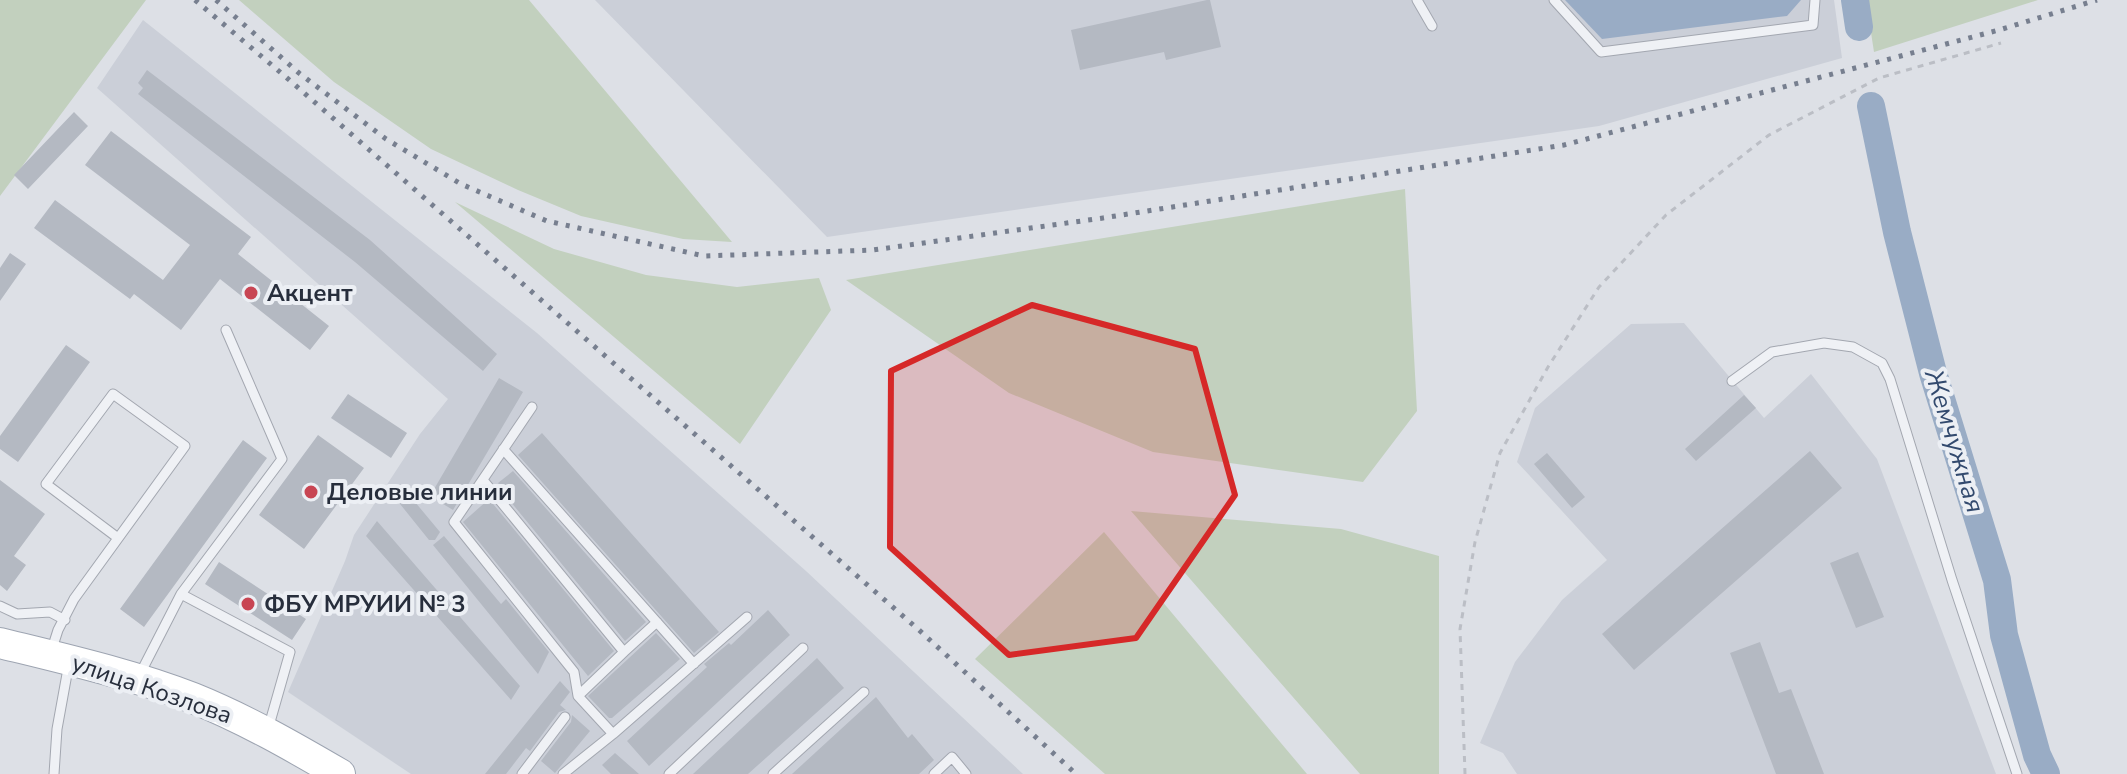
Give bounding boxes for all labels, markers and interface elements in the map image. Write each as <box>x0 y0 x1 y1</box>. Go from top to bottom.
place label: Акцент <box>267 277 353 309</box>
marker: Акцент <box>242 284 260 302</box>
water label: Жемчужная <box>1916 364 1993 517</box>
place label: Деловые линии <box>327 476 513 508</box>
marker: Деловые линии <box>302 483 320 501</box>
place label: ФБУ МРУИИ № 3 <box>264 588 466 620</box>
marker: ФБУ МРУИИ № 3 <box>239 595 257 613</box>
street label: улица Козлова <box>68 647 236 731</box>

